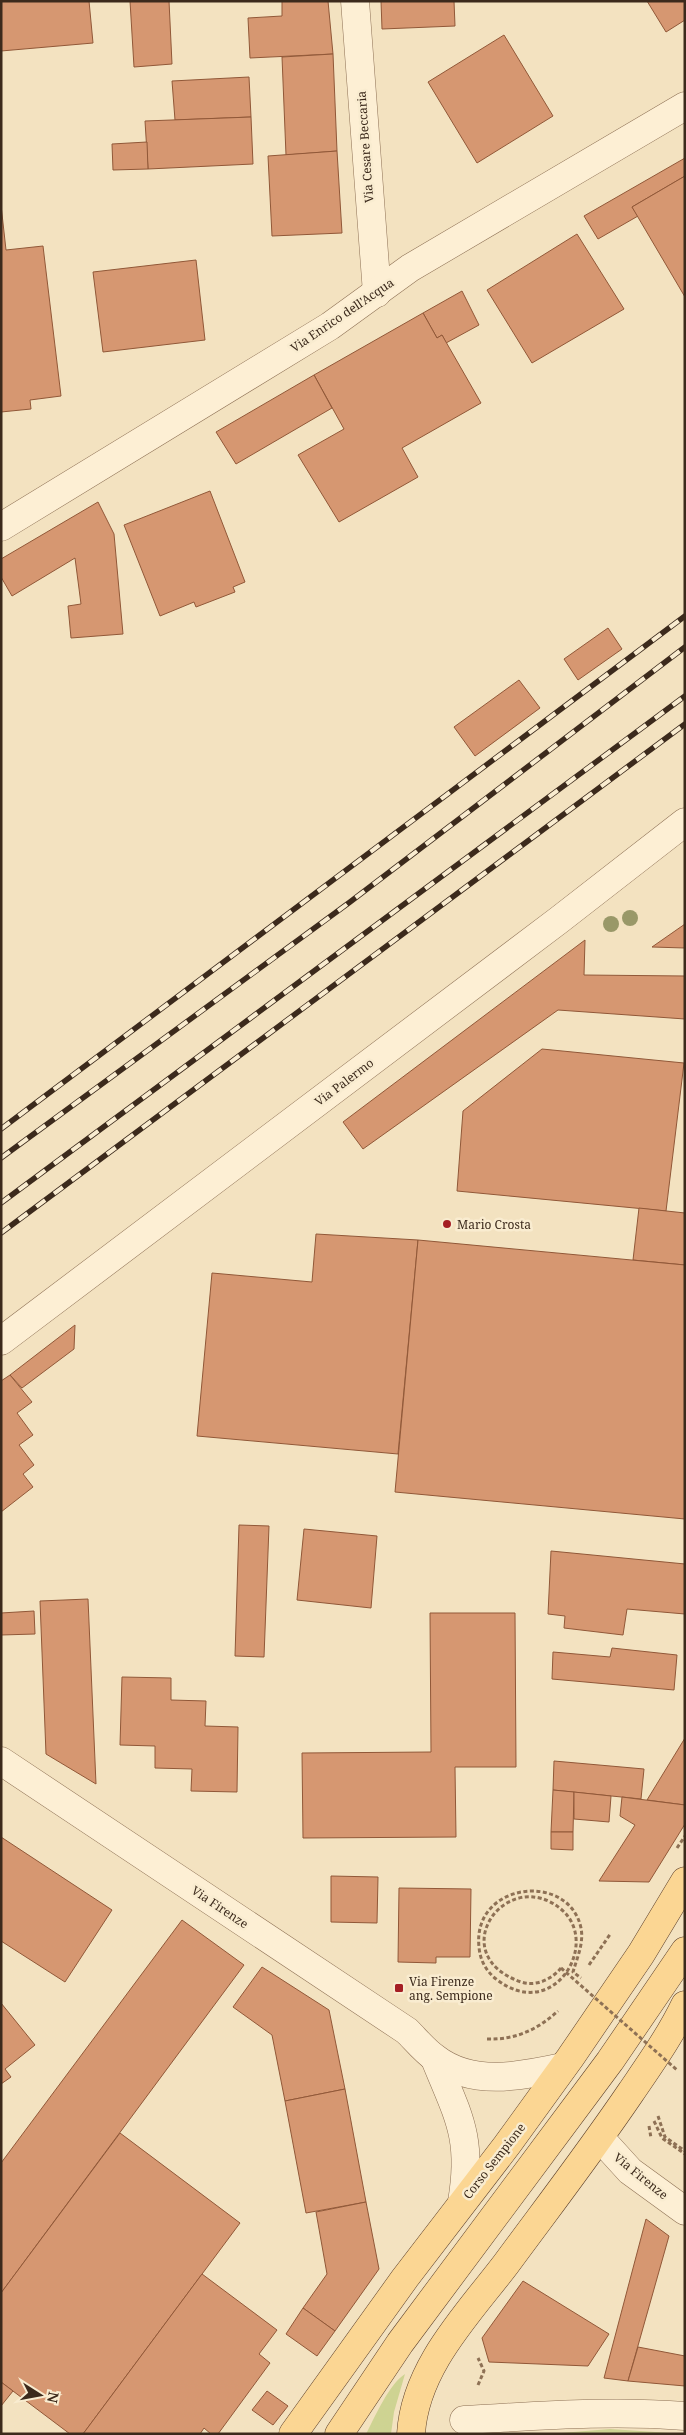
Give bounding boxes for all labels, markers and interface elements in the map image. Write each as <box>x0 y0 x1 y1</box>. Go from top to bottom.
street label: Via Cesare Beccaria <box>353 90 377 203</box>
street label: Via Enrico dell'Acqua <box>287 274 397 356</box>
street label: Via Palermo <box>311 1054 377 1110</box>
place label: Mario Crosta <box>457 1216 531 1233</box>
marker: Mario Crosta <box>441 1218 453 1230</box>
street label: Via Firenze <box>188 1882 252 1932</box>
place label: Via Firenze ang. Sempione <box>409 1973 493 2004</box>
marker: Via Firenze ang. Sempione <box>393 1982 405 1994</box>
street label: Corso Sempione <box>459 2120 529 2202</box>
street label: Via Firenze <box>610 2149 672 2203</box>
north arrow <box>15 2370 65 2420</box>
text: N <box>43 2390 64 2405</box>

